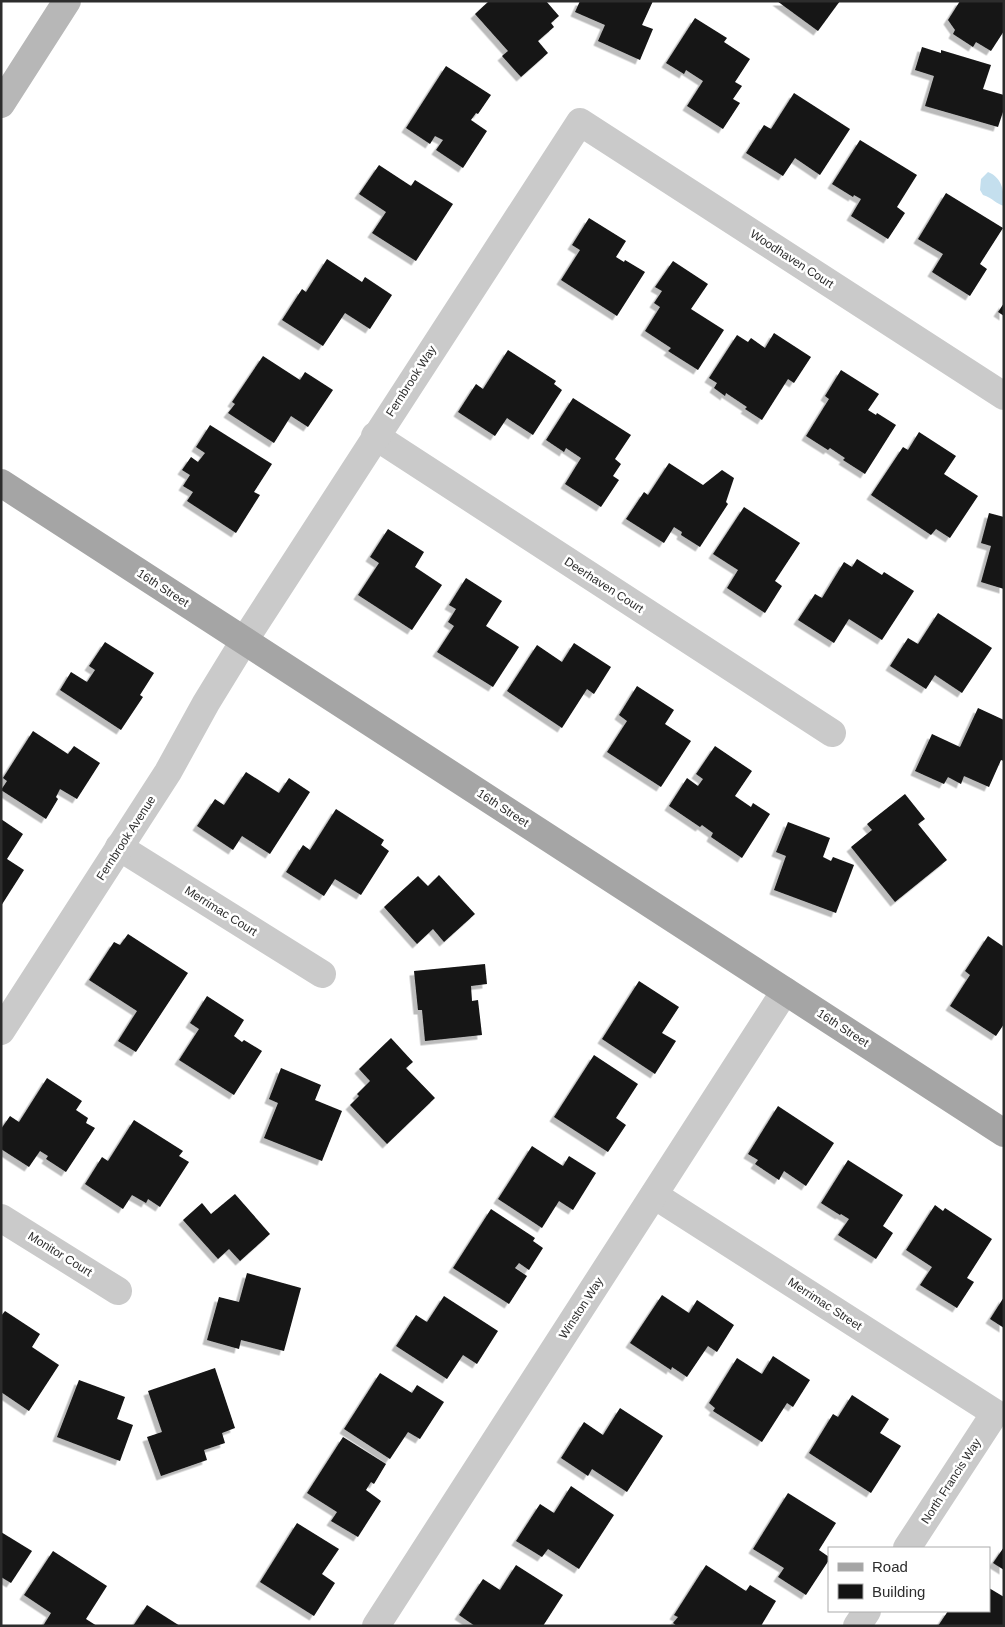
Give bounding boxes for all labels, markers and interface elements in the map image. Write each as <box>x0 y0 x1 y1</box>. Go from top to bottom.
street label: Woodhaven Court <box>748 227 837 292</box>
street label: Fernbrook Way <box>383 343 439 419</box>
street label: Deerhaven Court <box>562 554 647 616</box>
street label: 16th Street <box>135 566 192 610</box>
street label: 16th Street <box>475 786 532 830</box>
street label: Fernbrook Avenue <box>93 793 159 883</box>
street label: Merrimac Court <box>182 883 260 939</box>
street label: 16th Street <box>815 1006 872 1050</box>
street label: Monitor Court <box>25 1229 95 1280</box>
street label: Winston Way <box>556 1275 606 1341</box>
street label: Merrimac Street <box>785 1275 865 1333</box>
street label: North Francis Way <box>918 1436 984 1526</box>
legend <box>828 1547 990 1612</box>
text: Road <box>872 1558 908 1575</box>
text: Building <box>872 1583 925 1600</box>

